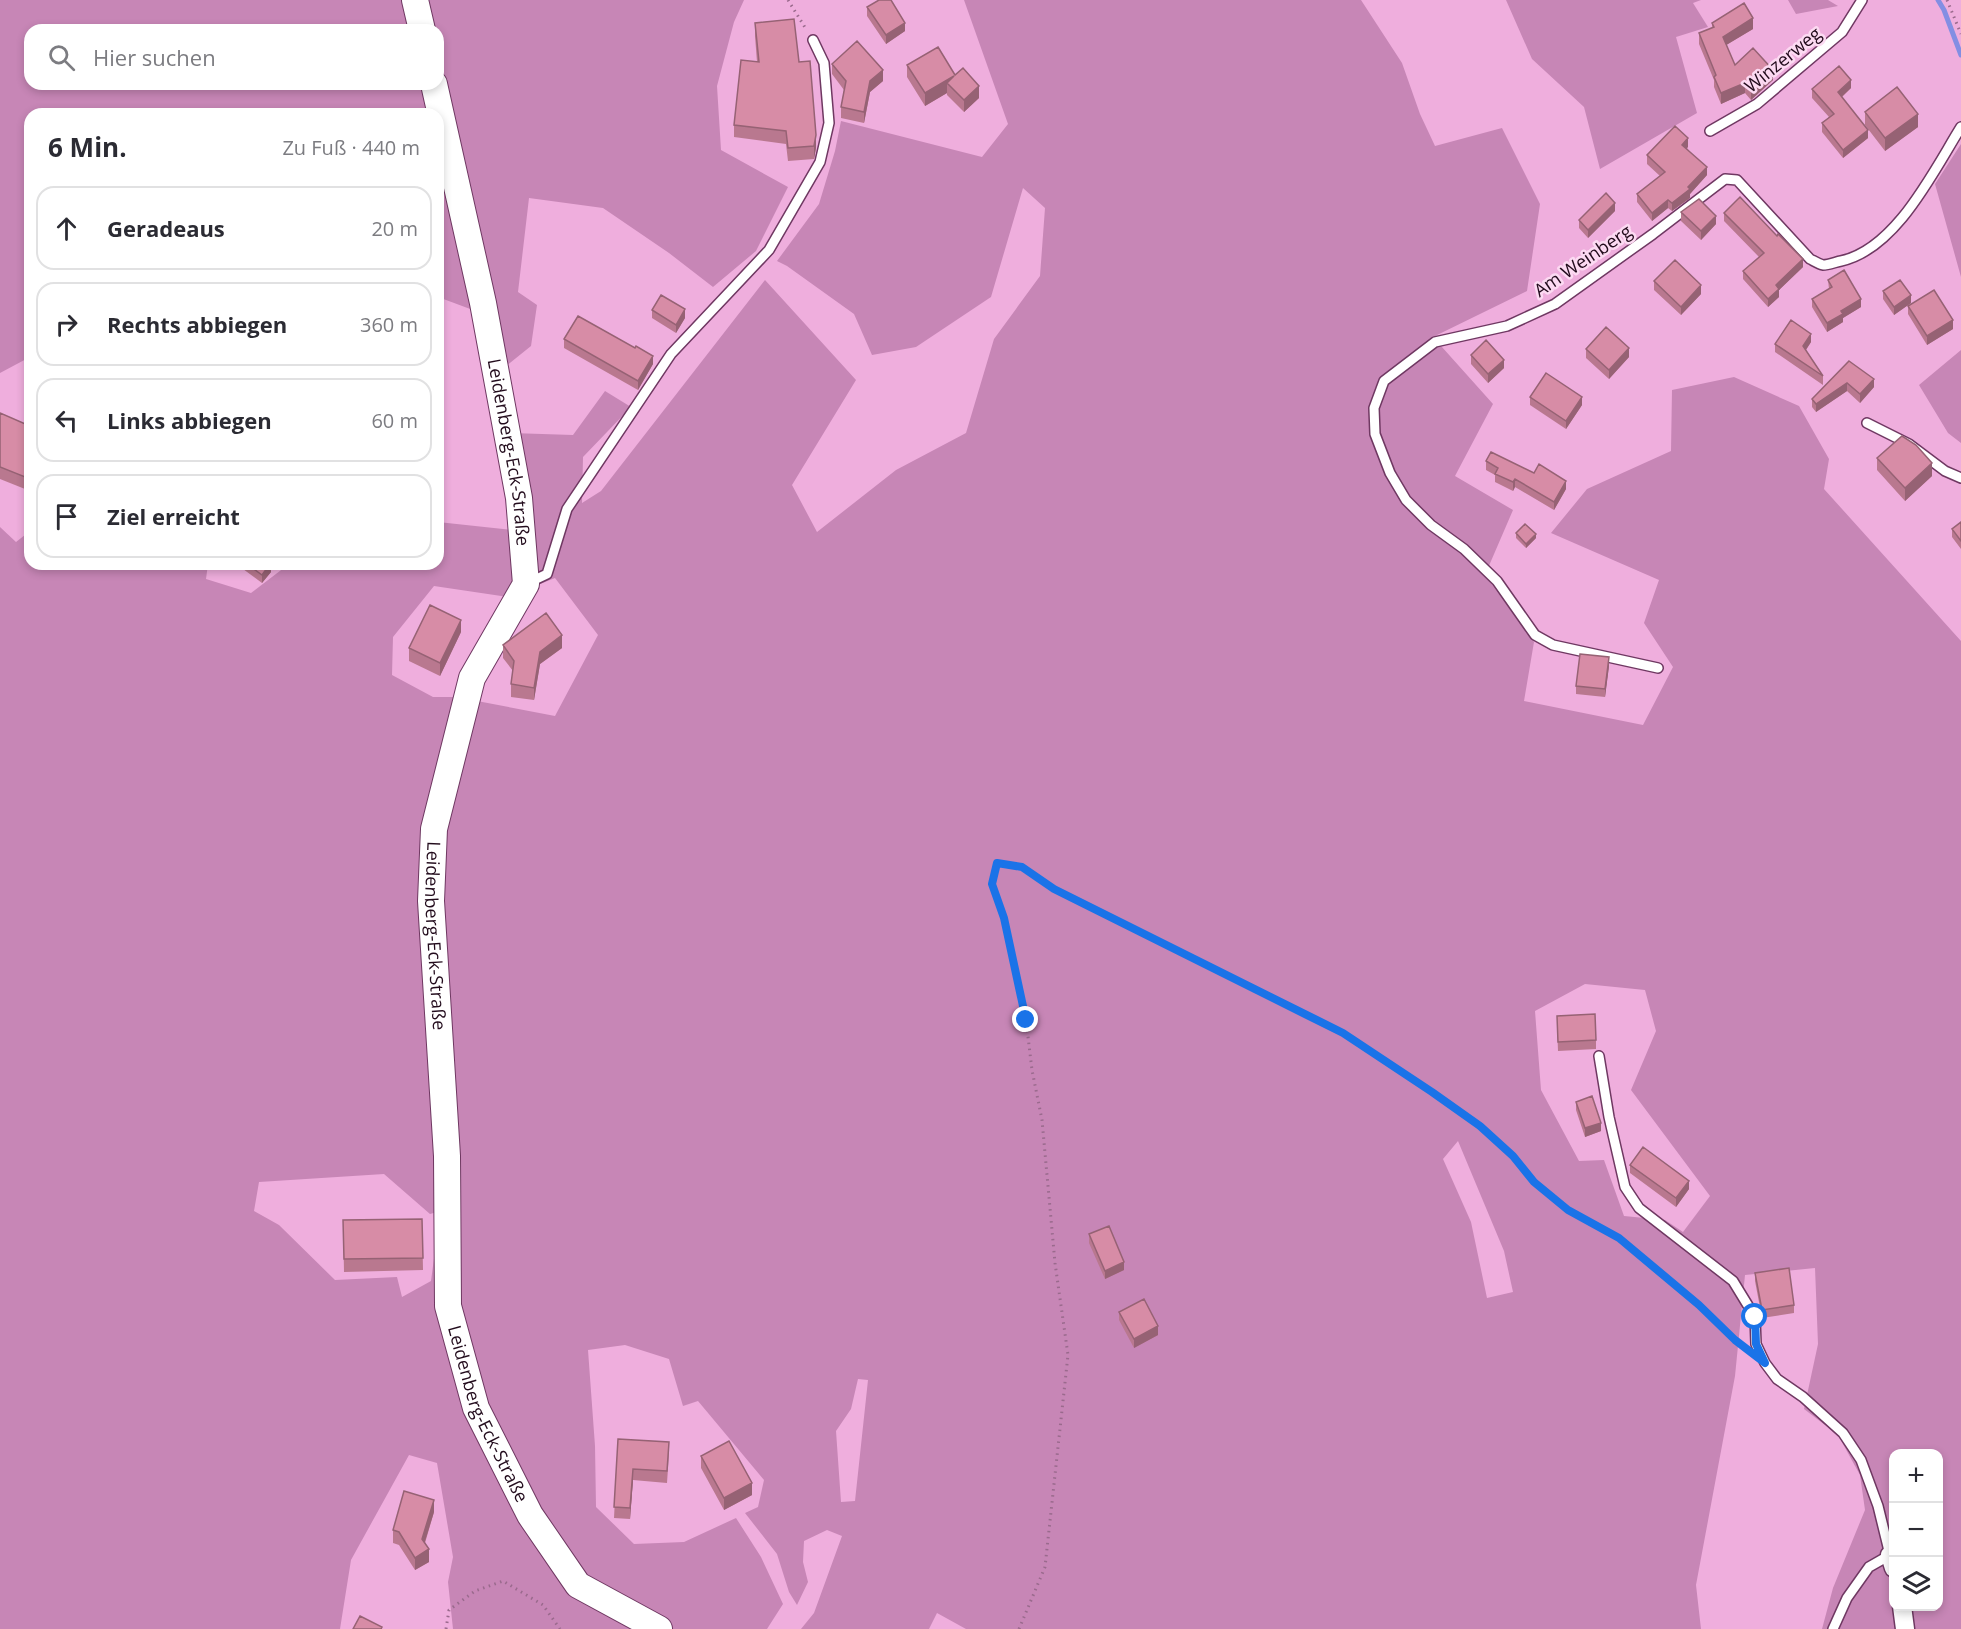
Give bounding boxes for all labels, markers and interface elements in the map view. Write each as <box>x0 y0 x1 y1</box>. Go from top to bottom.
street label: Winzerweg <box>1739 21 1826 97</box>
search box <box>24 24 444 90</box>
icon: search <box>45 41 78 74</box>
text: Hier suchen <box>93 42 216 72</box>
text: 6 Min. <box>48 129 127 165</box>
text: Zu Fuß · 440 m <box>282 134 420 161</box>
icon: ahead <box>50 212 83 245</box>
text: Geradeaus <box>107 213 225 243</box>
text: 20 m <box>371 215 418 242</box>
street label: Am Weinberg <box>1529 218 1636 302</box>
icon: right <box>50 308 83 341</box>
text: Rechts abbiegen <box>107 309 287 339</box>
text: 360 m <box>360 311 418 338</box>
street label: Leidenberg-Eck-Straße <box>483 357 536 547</box>
icon: left <box>50 404 83 437</box>
text: Links abbiegen <box>107 405 272 435</box>
text: 60 m <box>371 407 418 434</box>
icon: arrive <box>50 500 83 533</box>
text: Ziel erreicht <box>107 501 240 531</box>
street label: Leidenberg-Eck-Straße <box>420 841 452 1031</box>
route end <box>1012 1006 1038 1032</box>
route start <box>1741 1303 1767 1329</box>
street label: Leidenberg-Eck-Straße <box>443 1323 535 1506</box>
map controls <box>1889 1449 1943 1611</box>
button: + <box>1889 1449 1943 1503</box>
button: − <box>1889 1503 1943 1557</box>
button: layers <box>1889 1557 1943 1611</box>

